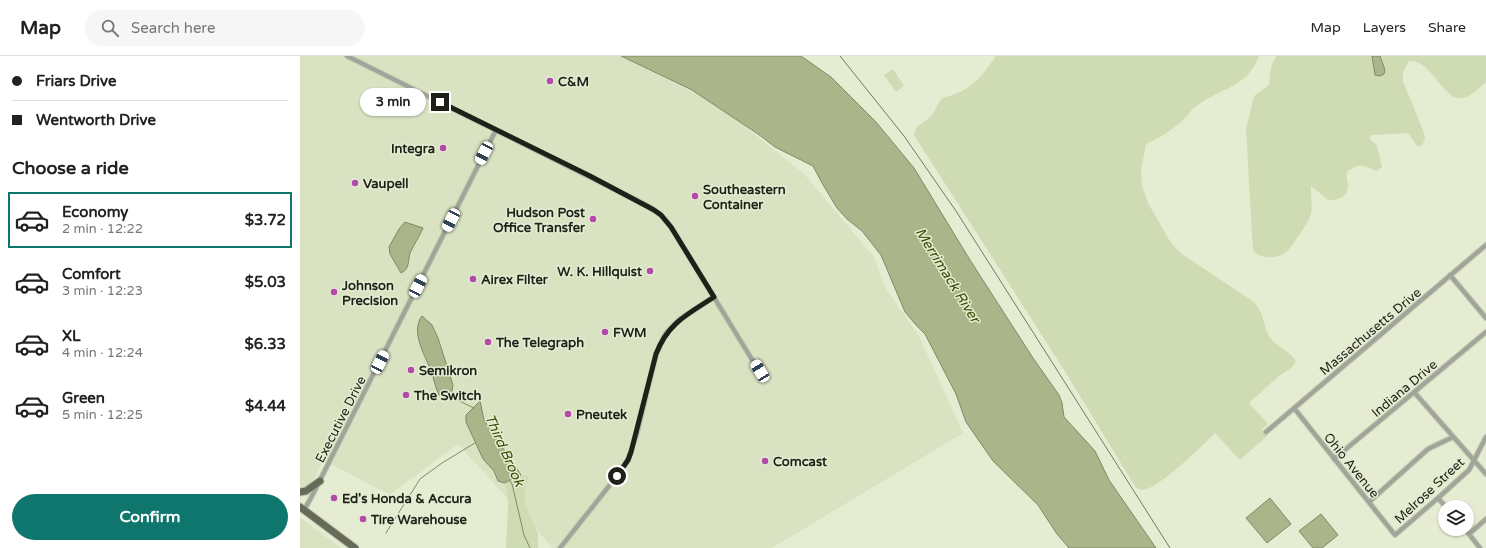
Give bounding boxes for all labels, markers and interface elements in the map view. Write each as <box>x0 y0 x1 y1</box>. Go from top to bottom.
search box <box>85 10 365 46</box>
text: Map <box>20 17 61 39</box>
icon: search <box>99 17 121 39</box>
text: Search here <box>131 19 215 37</box>
text: Map <box>1311 19 1341 36</box>
text: Layers <box>1363 19 1406 36</box>
text: Share <box>1428 19 1466 36</box>
text: Friars Drive <box>36 72 116 90</box>
place label: C&M <box>558 74 589 90</box>
marker: C&M <box>545 76 555 86</box>
callout: 3 min <box>360 88 426 116</box>
route end <box>431 93 449 111</box>
text: 3 min <box>376 94 410 110</box>
text: Wentworth Drive <box>36 111 156 129</box>
car <box>473 140 495 166</box>
place label: Integra <box>391 141 435 157</box>
marker: Integra <box>438 143 448 153</box>
text: Choose a ride <box>12 157 129 179</box>
place label: Vaupell <box>363 176 409 192</box>
marker: Vaupell <box>350 178 360 188</box>
place label: Southeastern Container <box>703 182 786 213</box>
marker: Southeastern Container <box>690 191 700 201</box>
icon: car <box>14 202 50 238</box>
text: Economy <box>62 203 128 221</box>
place label: Hudson Post Office Transfer <box>493 205 586 236</box>
car <box>440 207 462 233</box>
text: $3.72 <box>245 211 286 229</box>
marker: Hudson Post Office Transfer <box>588 214 598 224</box>
text: 2 min · 12:22 <box>62 221 143 237</box>
water label: Merrimack River <box>911 225 985 327</box>
icon: car <box>14 264 50 300</box>
place label: W. K. Hillquist <box>557 264 642 280</box>
text: Comfort <box>62 265 121 283</box>
marker: W. K. Hillquist <box>645 266 655 276</box>
place label: Airex Filter <box>481 272 549 288</box>
text: $5.03 <box>245 273 286 291</box>
car <box>407 273 429 299</box>
marker: Airex Filter <box>468 274 478 284</box>
place label: Johnson Precision <box>341 278 398 309</box>
text: 3 min · 12:23 <box>62 283 143 299</box>
street label: Massachusetts Drive <box>1317 285 1425 379</box>
marker: Johnson Precision <box>329 287 339 297</box>
place label: FWM <box>613 325 647 341</box>
icon: car <box>14 326 50 362</box>
text: XL <box>62 327 81 345</box>
marker: FWM <box>600 327 610 337</box>
text: $6.33 <box>245 335 286 353</box>
place label: The Telegraph <box>495 335 584 351</box>
marker: The Telegraph <box>483 337 493 347</box>
text: 4 min · 12:24 <box>62 345 143 361</box>
car <box>369 349 391 375</box>
street label: Indiana Drive <box>1369 357 1441 421</box>
car <box>749 358 771 384</box>
place label: Semikron <box>419 363 477 379</box>
marker: Semikron <box>406 365 416 375</box>
street label: Executive Drive <box>312 373 370 465</box>
icon: car <box>14 388 50 424</box>
place label: The Switch <box>413 388 481 404</box>
text: Green <box>62 389 105 407</box>
marker: The Switch <box>401 390 411 400</box>
text: $4.44 <box>245 397 286 415</box>
text: 5 min · 12:25 <box>62 407 143 423</box>
place label: Pneutek <box>576 407 627 423</box>
marker: Pneutek <box>563 409 573 419</box>
water label: Third Brook <box>481 411 529 490</box>
street label: Ohio Avenue <box>1320 430 1382 502</box>
place label: Comcast <box>773 454 827 470</box>
street label: Melrose Street <box>1391 454 1468 527</box>
marker: Comcast <box>760 456 770 466</box>
route start <box>608 467 626 485</box>
place label: Ed's Honda & Accura <box>342 491 472 507</box>
marker: Ed's Honda & Accura <box>329 493 339 503</box>
button: Confirm <box>12 494 288 540</box>
map controls <box>1438 500 1474 536</box>
button: layers <box>1438 500 1474 536</box>
place label: Tire Warehouse <box>370 512 468 528</box>
marker: Tire Warehouse <box>358 514 368 524</box>

